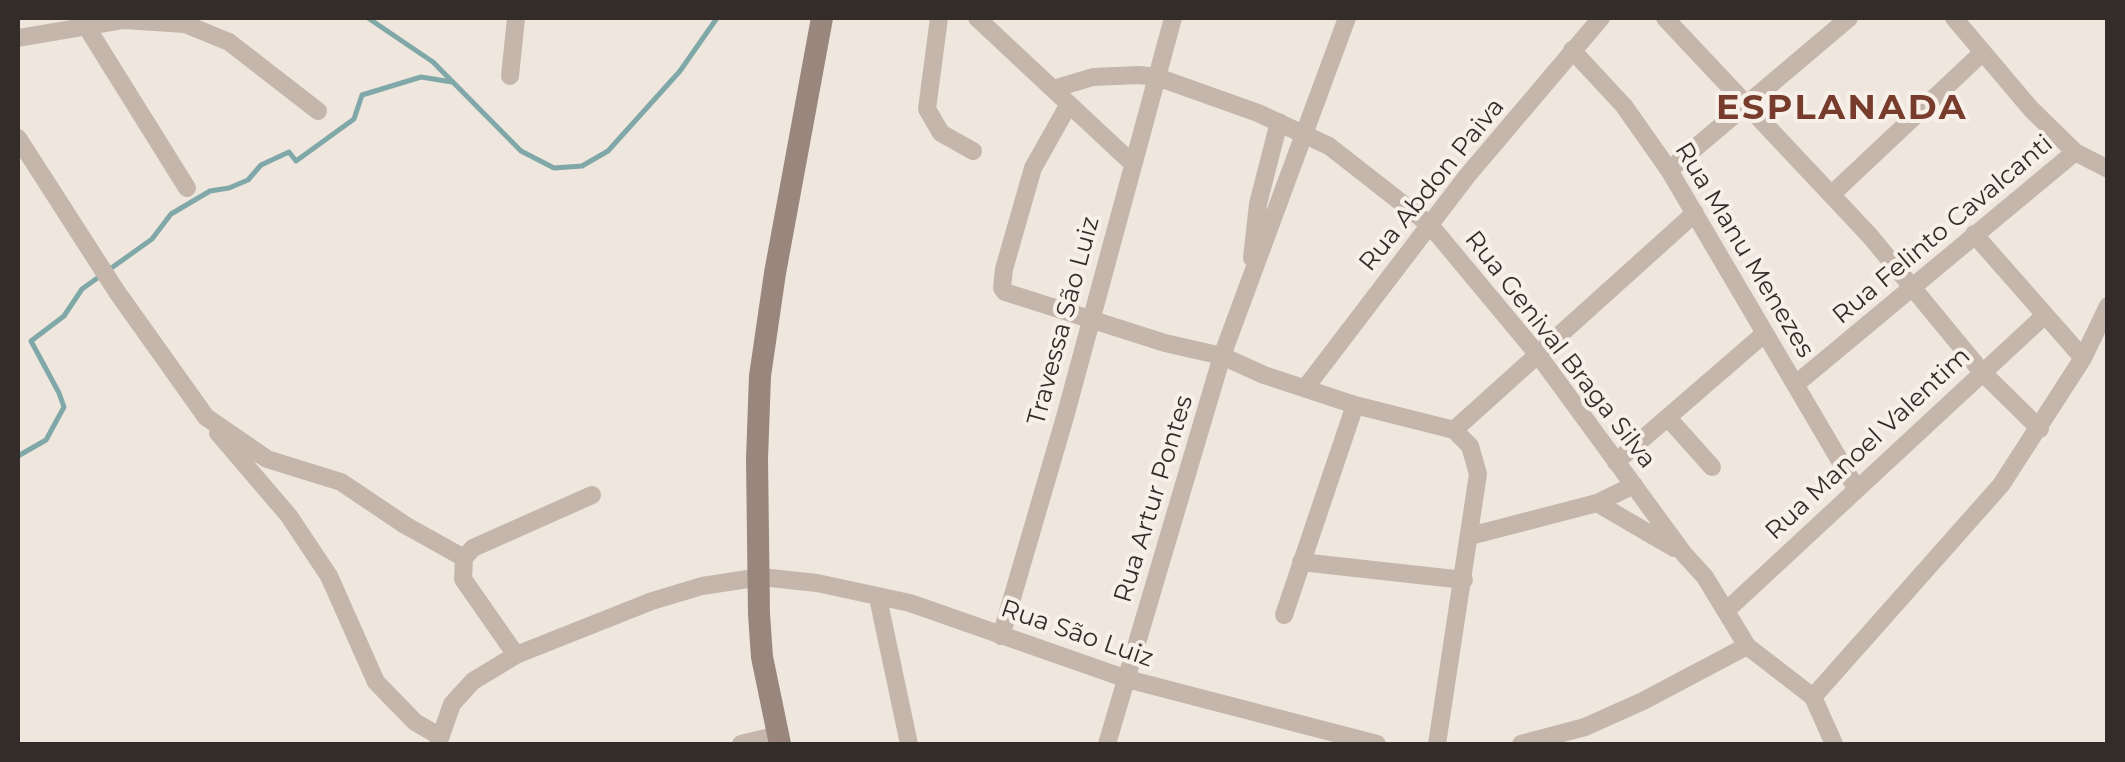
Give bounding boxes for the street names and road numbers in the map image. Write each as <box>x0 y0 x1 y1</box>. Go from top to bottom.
street label: Rua Abdon Paiva <box>1353 92 1511 278</box>
street label: Rua Felinto Cavalcanti <box>1827 129 2059 331</box>
street label: Rua Manu Menezes <box>1668 137 1820 363</box>
street label: Travessa São Luiz <box>1022 213 1106 429</box>
street label: Rua Genival Braga Silva <box>1458 225 1662 475</box>
street label: Rua Manoel Valentim <box>1760 341 1976 547</box>
street label: Rua Artur Pontes <box>1108 392 1200 606</box>
street label: Rua São Luiz <box>997 594 1157 674</box>

